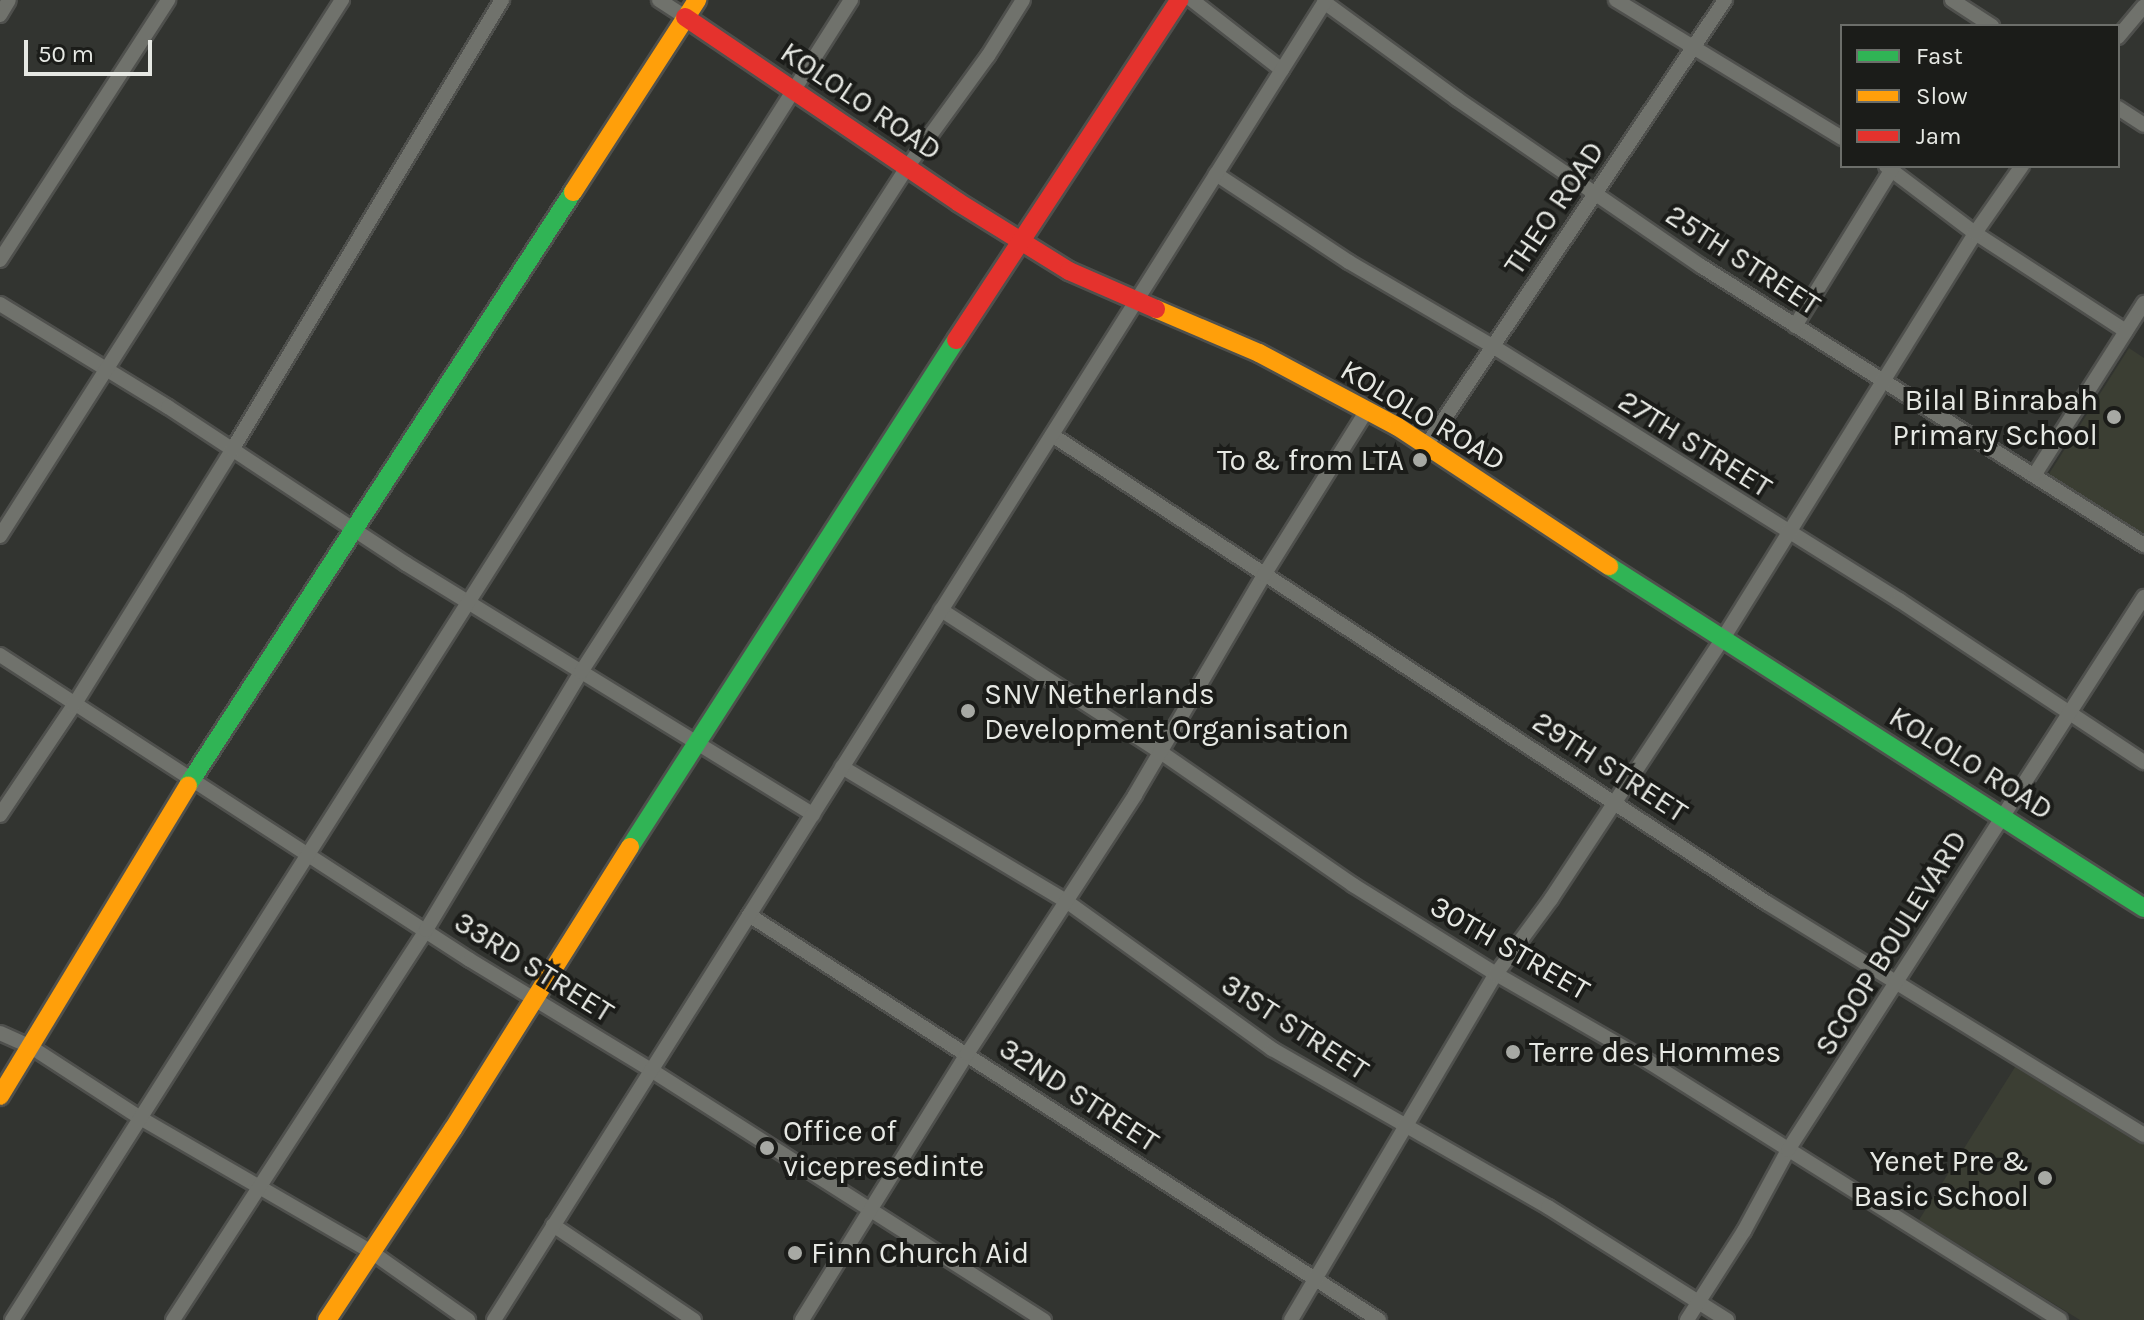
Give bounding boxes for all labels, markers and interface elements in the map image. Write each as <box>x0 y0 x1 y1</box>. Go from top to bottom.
scale bar <box>28 24 156 74</box>
legend <box>1840 24 2120 168</box>
street label: KOLOLO ROAD <box>774 34 948 168</box>
text: 50 m <box>38 40 94 68</box>
text: Fast <box>1916 42 1963 70</box>
text: Slow <box>1916 82 1968 110</box>
text: Jam <box>1916 122 1961 150</box>
street label: THEO ROAD <box>1496 134 1612 282</box>
street label: 25TH STREET <box>1659 197 1827 323</box>
street label: KOLOLO ROAD <box>1334 352 1512 478</box>
place label: Bilal Binrabah Primary School <box>1892 382 2098 452</box>
street label: 27TH STREET <box>1612 383 1778 505</box>
marker: Bilal Binrabah Primary School <box>2105 408 2123 426</box>
place label: To & from LTA <box>1217 442 1404 478</box>
marker: To & from LTA <box>1411 451 1429 469</box>
place label: SNV Netherlands Development Organisation <box>984 676 1349 746</box>
street label: KOLOLO ROAD <box>1882 698 2060 828</box>
marker: SNV Netherlands Development Organisation <box>959 702 977 720</box>
street label: 29TH STREET <box>1526 704 1694 830</box>
street label: SCOOP BOULEVARD <box>1807 824 1975 1062</box>
street label: 30TH STREET <box>1424 888 1596 1008</box>
street label: 33RD STREET <box>448 904 620 1030</box>
street label: 31ST STREET <box>1215 966 1375 1088</box>
street label: 32ND STREET <box>993 1030 1165 1160</box>
place label: Terre des Hommes <box>1529 1034 1781 1070</box>
marker: Terre des Hommes <box>1504 1043 1522 1061</box>
place label: Office of vicepresedinte <box>783 1113 984 1184</box>
marker: Office of vicepresedinte <box>758 1139 776 1157</box>
place label: Yenet Pre & Basic School <box>1854 1143 2029 1214</box>
marker: Yenet Pre & Basic School <box>2036 1169 2054 1187</box>
place label: Finn Church Aid <box>811 1235 1029 1271</box>
marker: Finn Church Aid <box>786 1244 804 1262</box>

